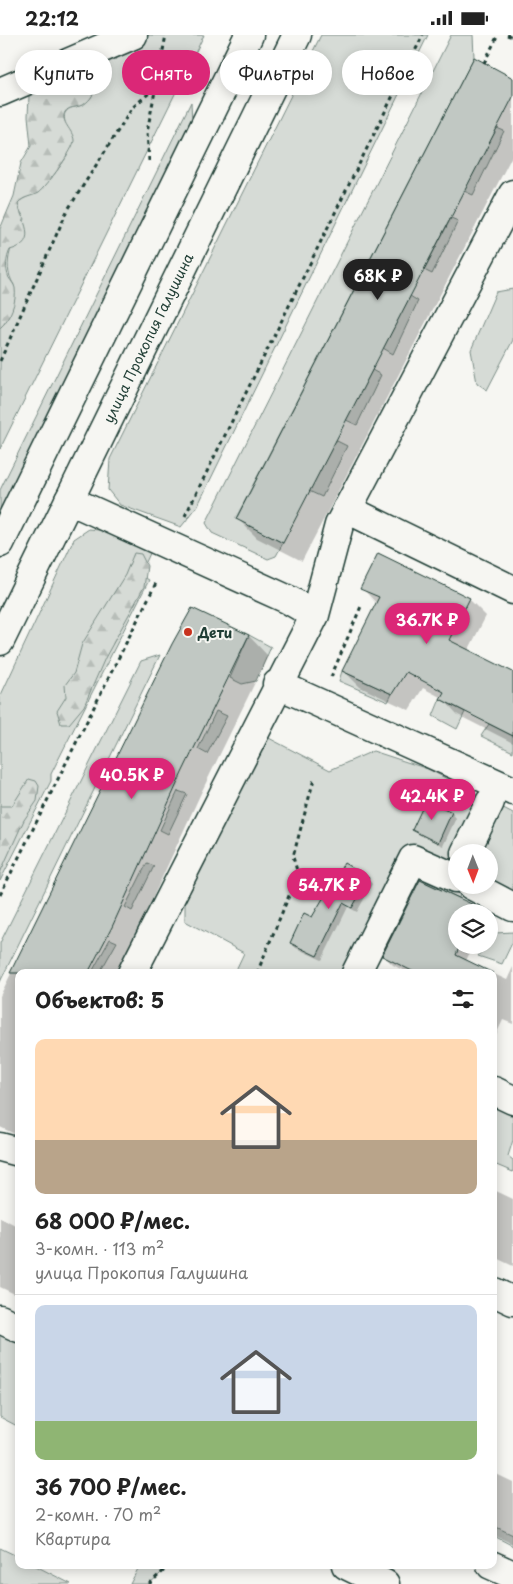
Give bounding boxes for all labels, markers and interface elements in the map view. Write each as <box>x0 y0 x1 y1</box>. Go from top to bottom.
text: 22:12 <box>25 4 79 32</box>
chip: Купить <box>15 50 112 95</box>
chip: Снять <box>122 50 210 95</box>
chip: Фильтры <box>220 50 332 95</box>
chip: Новое <box>342 50 433 95</box>
street label: улица Прокопия Галушина <box>98 249 198 426</box>
pin: 68K ₽ <box>343 259 413 301</box>
text: 68K ₽ <box>354 263 402 287</box>
pin: 36.7K ₽ <box>381 603 473 645</box>
text: 36.7K ₽ <box>396 607 458 631</box>
place label: Дети <box>197 622 232 643</box>
marker: Дети <box>182 626 194 638</box>
pin: 40.5K ₽ <box>86 757 178 800</box>
text: 40.5K ₽ <box>100 762 164 786</box>
pin: 42.4K ₽ <box>386 779 478 821</box>
text: 42.4K ₽ <box>400 783 464 807</box>
north arrow <box>448 844 498 894</box>
map controls <box>448 844 498 954</box>
pin: 54.7K ₽ <box>283 867 375 910</box>
text: 54.7K ₽ <box>298 872 360 896</box>
button: layers <box>448 904 498 954</box>
text: Объектов: 5 <box>35 983 164 1015</box>
icon: filters <box>449 985 477 1013</box>
icon: home <box>211 1072 301 1162</box>
text: 68 000 ₽/мес. <box>35 1204 190 1236</box>
text: 3-комн. · 113 m² <box>35 1236 164 1260</box>
text: улица Прокопия Галушина <box>35 1260 248 1284</box>
icon: home <box>211 1337 301 1427</box>
text: 36 700 ₽/мес. <box>35 1470 186 1502</box>
text: 2-комн. · 70 m² <box>35 1502 161 1526</box>
text: Квартира <box>35 1526 110 1550</box>

